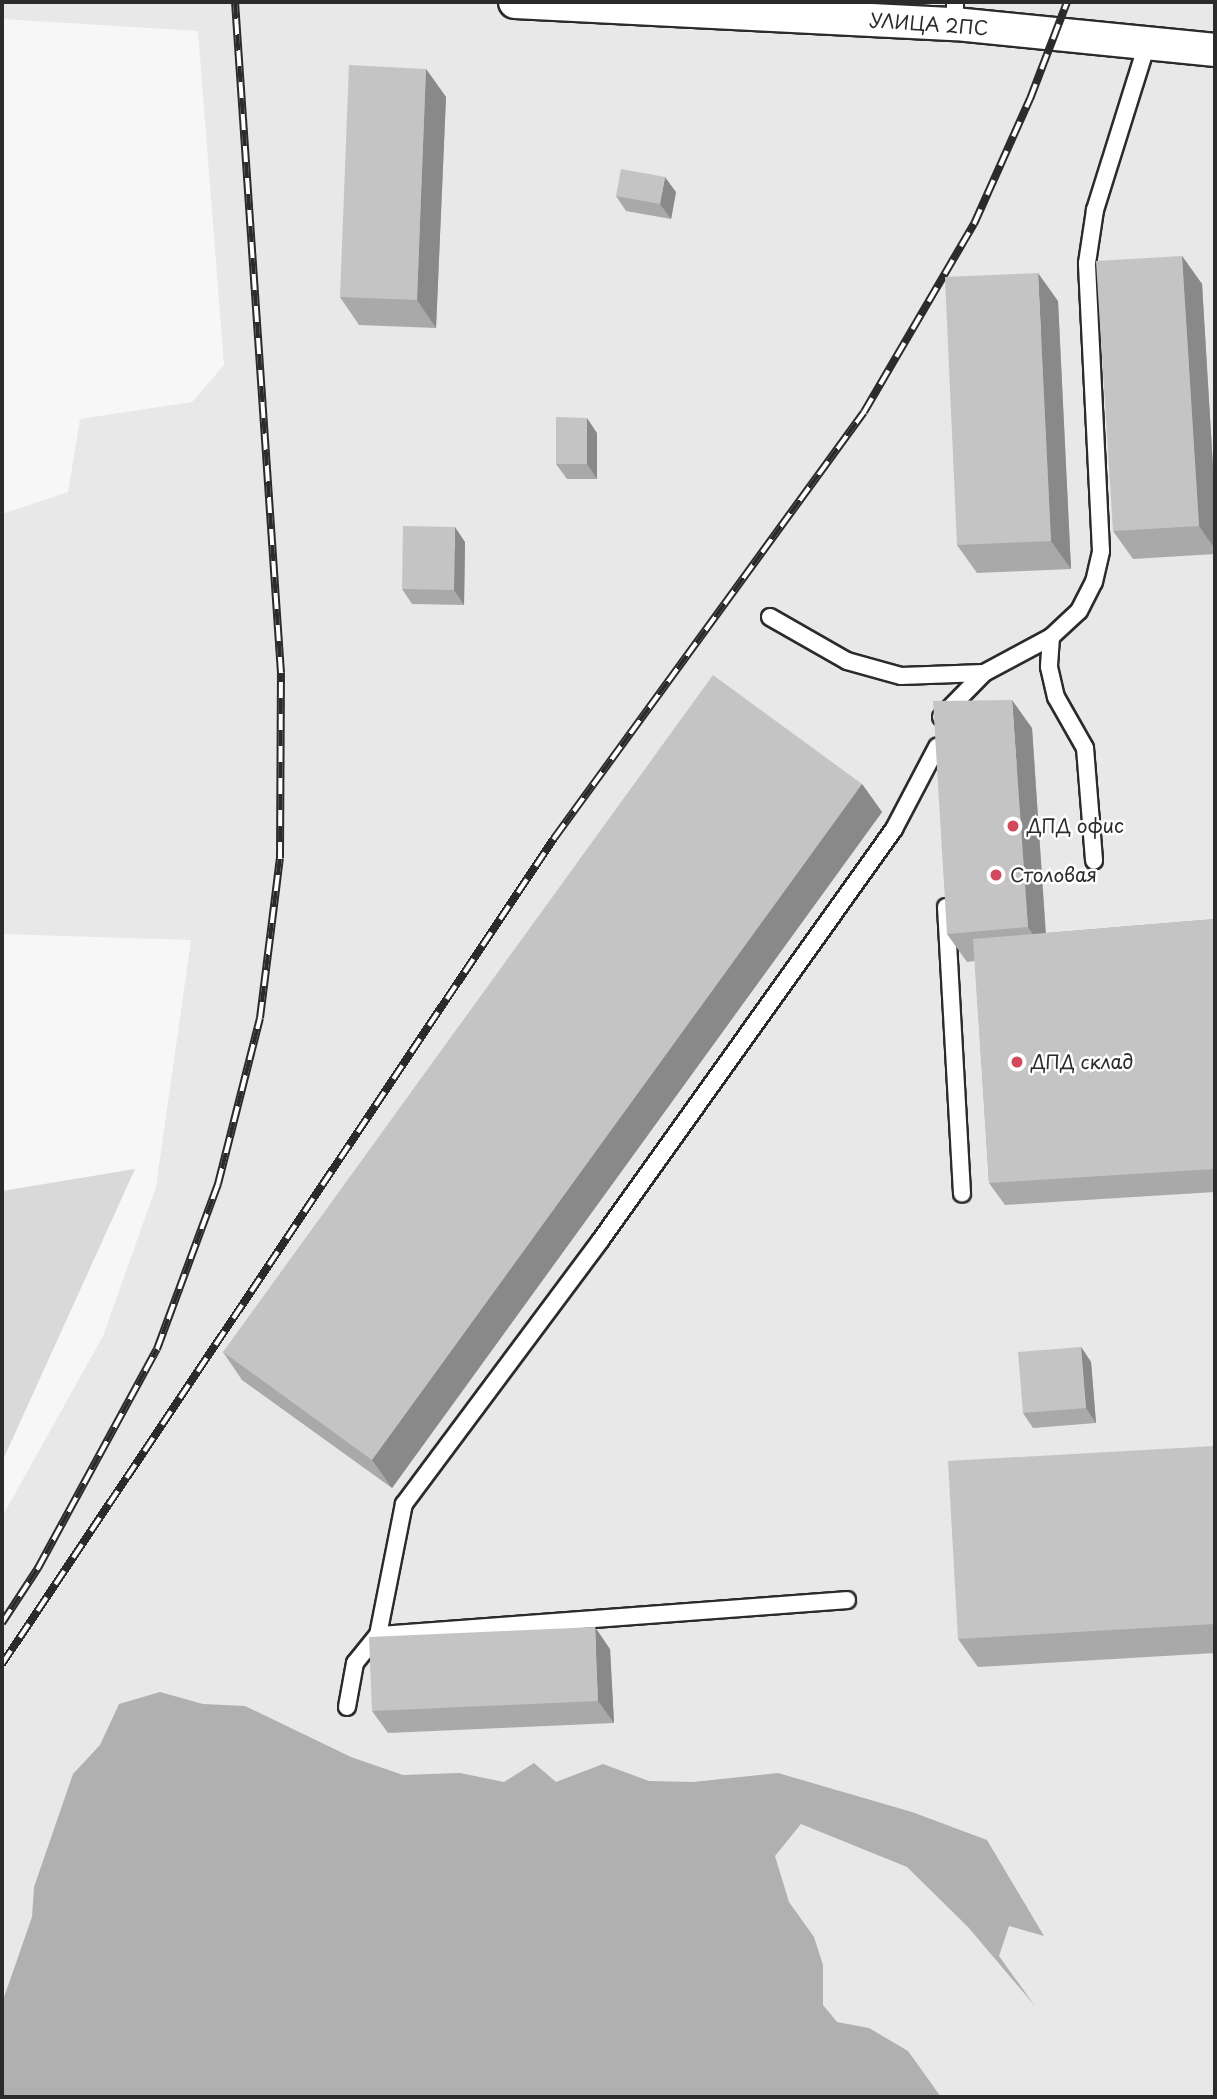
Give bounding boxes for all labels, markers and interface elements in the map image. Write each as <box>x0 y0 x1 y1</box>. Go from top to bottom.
street label: УЛИЦА 2ПС <box>868 8 990 40</box>
place label: ДПД офис <box>1027 815 1125 837</box>
marker: ДПД офис <box>1005 818 1021 834</box>
place label: Столовая <box>1010 864 1097 886</box>
marker: Столовая <box>988 867 1004 883</box>
place label: ДПД склад <box>1031 1051 1134 1073</box>
marker: ДПД склад <box>1009 1054 1025 1070</box>

